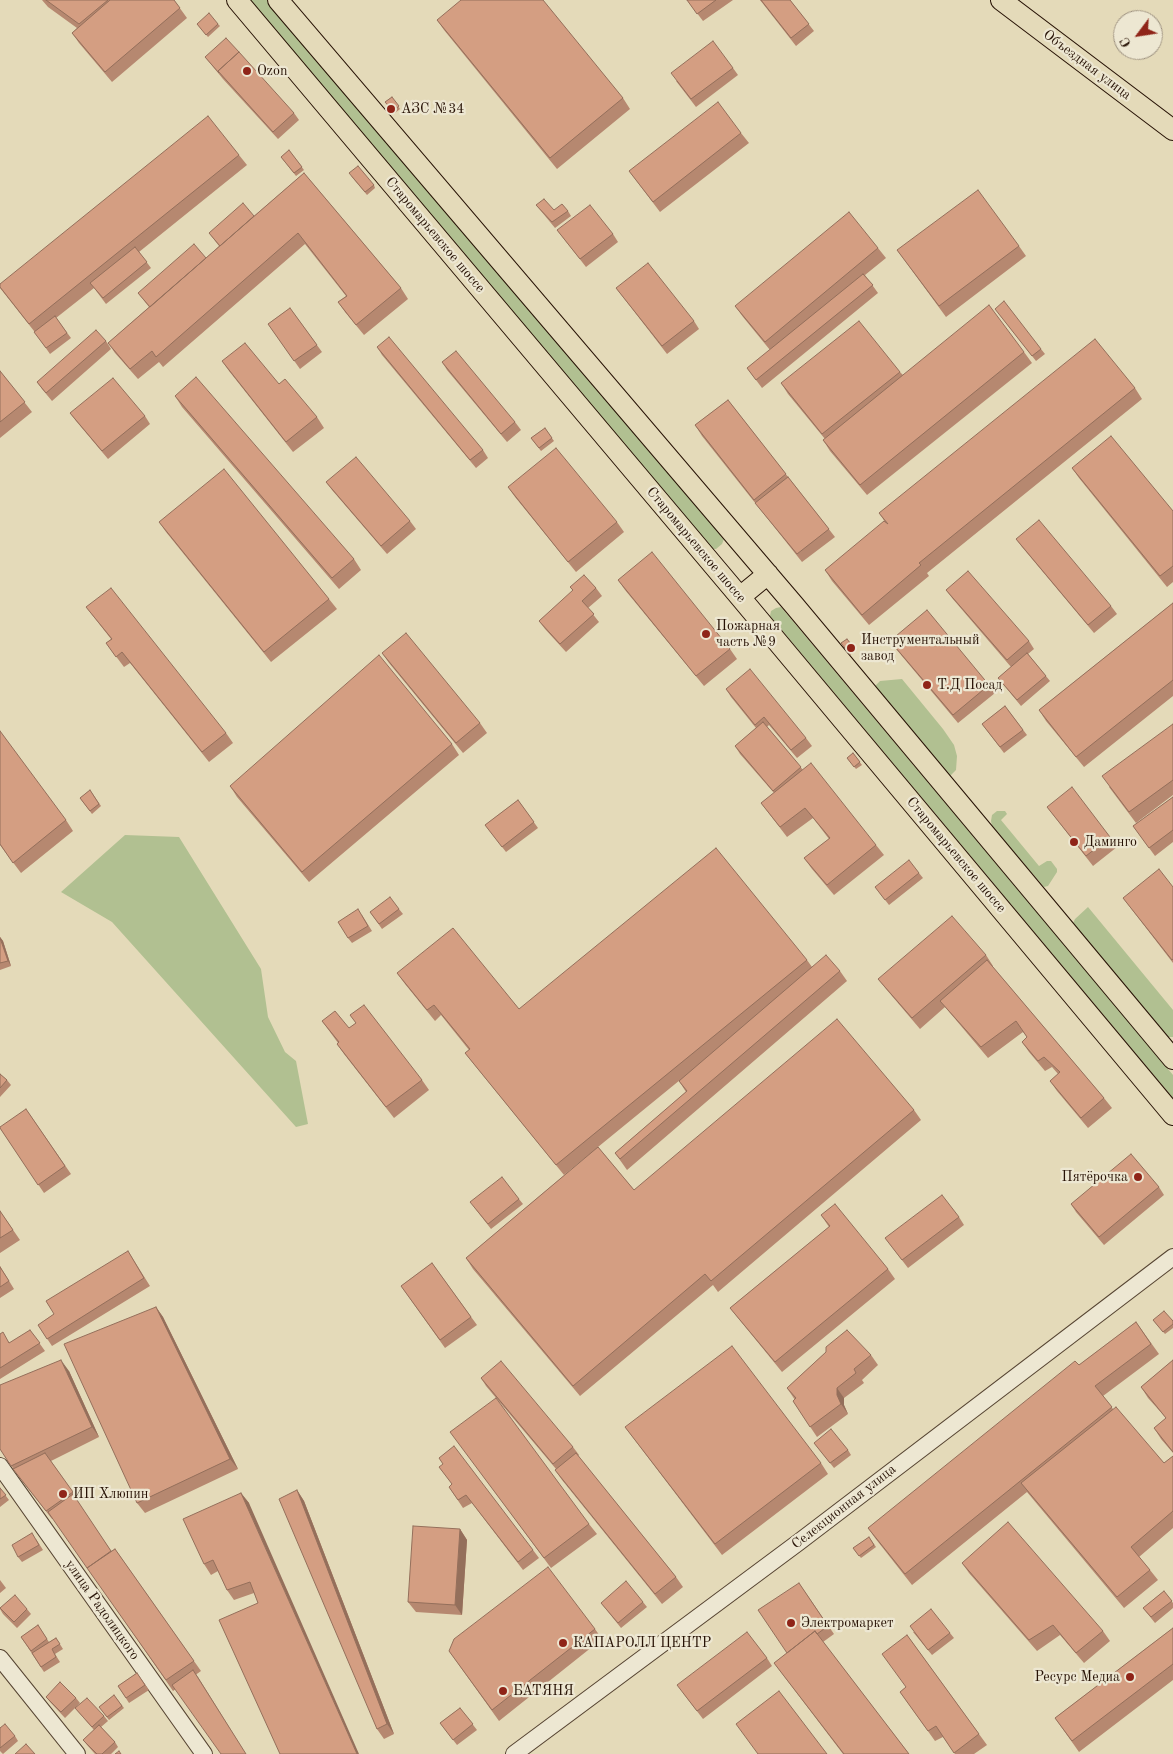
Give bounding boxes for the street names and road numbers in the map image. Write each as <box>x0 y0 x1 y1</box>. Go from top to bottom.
street label: Объездная улица <box>1040 26 1134 104</box>
street label: Старомарьевское шоссе <box>382 174 488 296</box>
street label: Старомарьевское шоссе <box>643 484 749 606</box>
street label: Старомарьевское шоссе <box>903 794 1009 916</box>
street label: Селекционная улица <box>788 1461 900 1553</box>
street label: улица Радолицкого <box>61 1557 143 1663</box>

